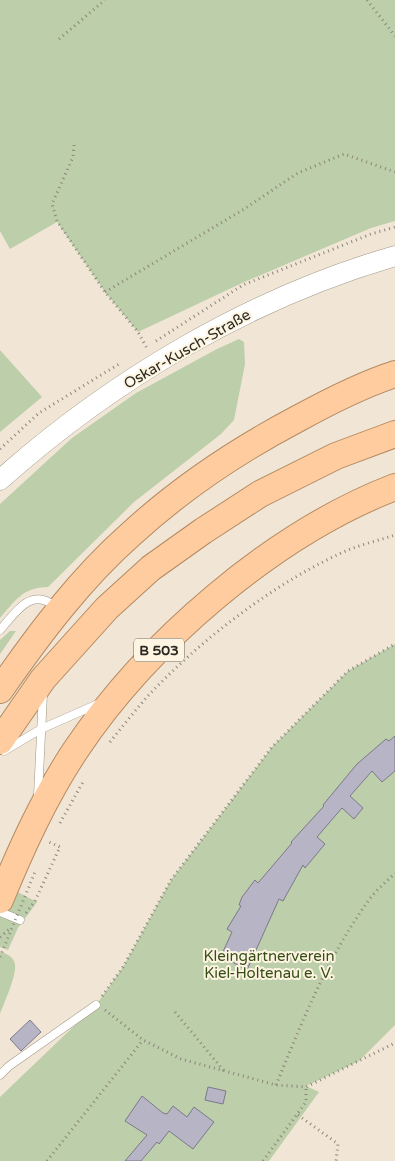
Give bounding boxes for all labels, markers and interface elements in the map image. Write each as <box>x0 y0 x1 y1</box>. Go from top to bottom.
street label: Oskar-Kusch-Straße <box>120 305 254 393</box>
road number: B 503 <box>134 638 184 662</box>
park label: Kleingärtnerverein Kiel-Holtenau e. V. <box>203 947 335 982</box>

